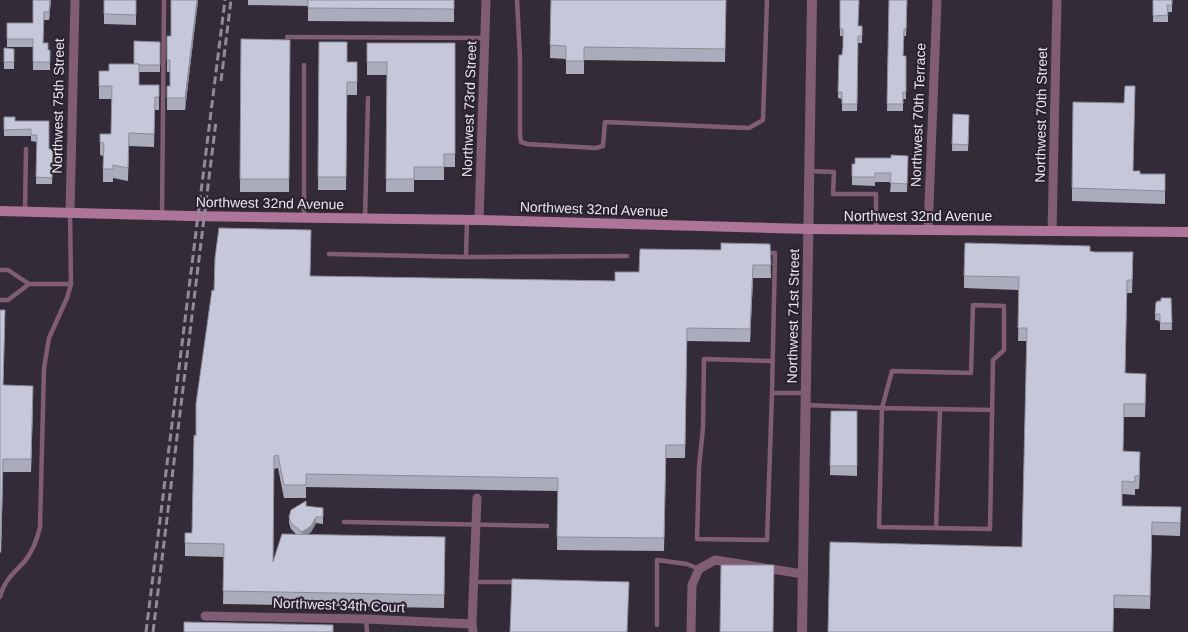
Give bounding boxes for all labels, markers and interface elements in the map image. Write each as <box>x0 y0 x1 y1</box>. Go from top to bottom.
street label: Northwest 75th Street <box>49 38 67 174</box>
street label: Northwest 73rd Street <box>459 41 479 177</box>
street label: Northwest 70th Terrace <box>907 42 929 187</box>
street label: Northwest 70th Street <box>1032 47 1050 183</box>
street label: Northwest 32nd Avenue <box>196 194 345 212</box>
street label: Northwest 32nd Avenue <box>520 198 669 220</box>
street label: Northwest 32nd Avenue <box>844 208 992 224</box>
street label: Northwest 71st Street <box>784 248 802 383</box>
street label: Northwest 34th Court <box>273 595 405 615</box>

